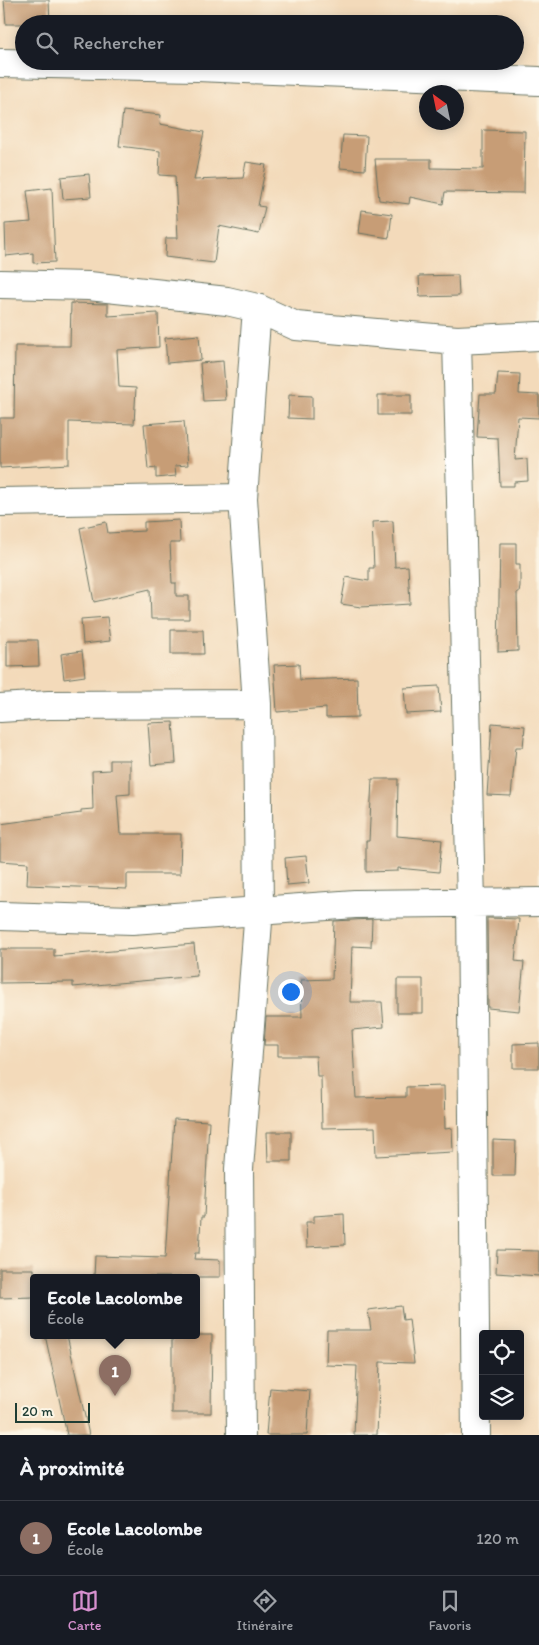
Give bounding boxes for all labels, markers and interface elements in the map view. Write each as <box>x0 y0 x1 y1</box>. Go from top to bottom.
search box <box>15 15 524 70</box>
icon: search <box>33 29 61 57</box>
text: Rechercher <box>73 31 164 54</box>
north arrow <box>419 85 464 130</box>
your location <box>278 979 304 1005</box>
popup <box>30 1274 200 1339</box>
text: Ecole Lacolombe <box>47 1286 183 1309</box>
text: École <box>47 1309 84 1328</box>
map controls <box>479 1330 524 1420</box>
button: locate <box>479 1330 524 1375</box>
pin: 1 <box>99 1355 131 1396</box>
button: layers <box>479 1375 524 1420</box>
scale bar <box>15 1400 90 1423</box>
text: 20 m <box>22 1403 53 1420</box>
text: À proximité <box>20 1455 125 1480</box>
text: Ecole Lacolombe <box>67 1517 202 1540</box>
text: 1 <box>32 1529 40 1548</box>
text: 120 m <box>476 1529 519 1548</box>
text: École <box>67 1540 104 1559</box>
tab: Carte <box>68 1587 101 1634</box>
tab: Itinéraire <box>237 1587 293 1634</box>
tab: Favoris <box>429 1587 471 1634</box>

